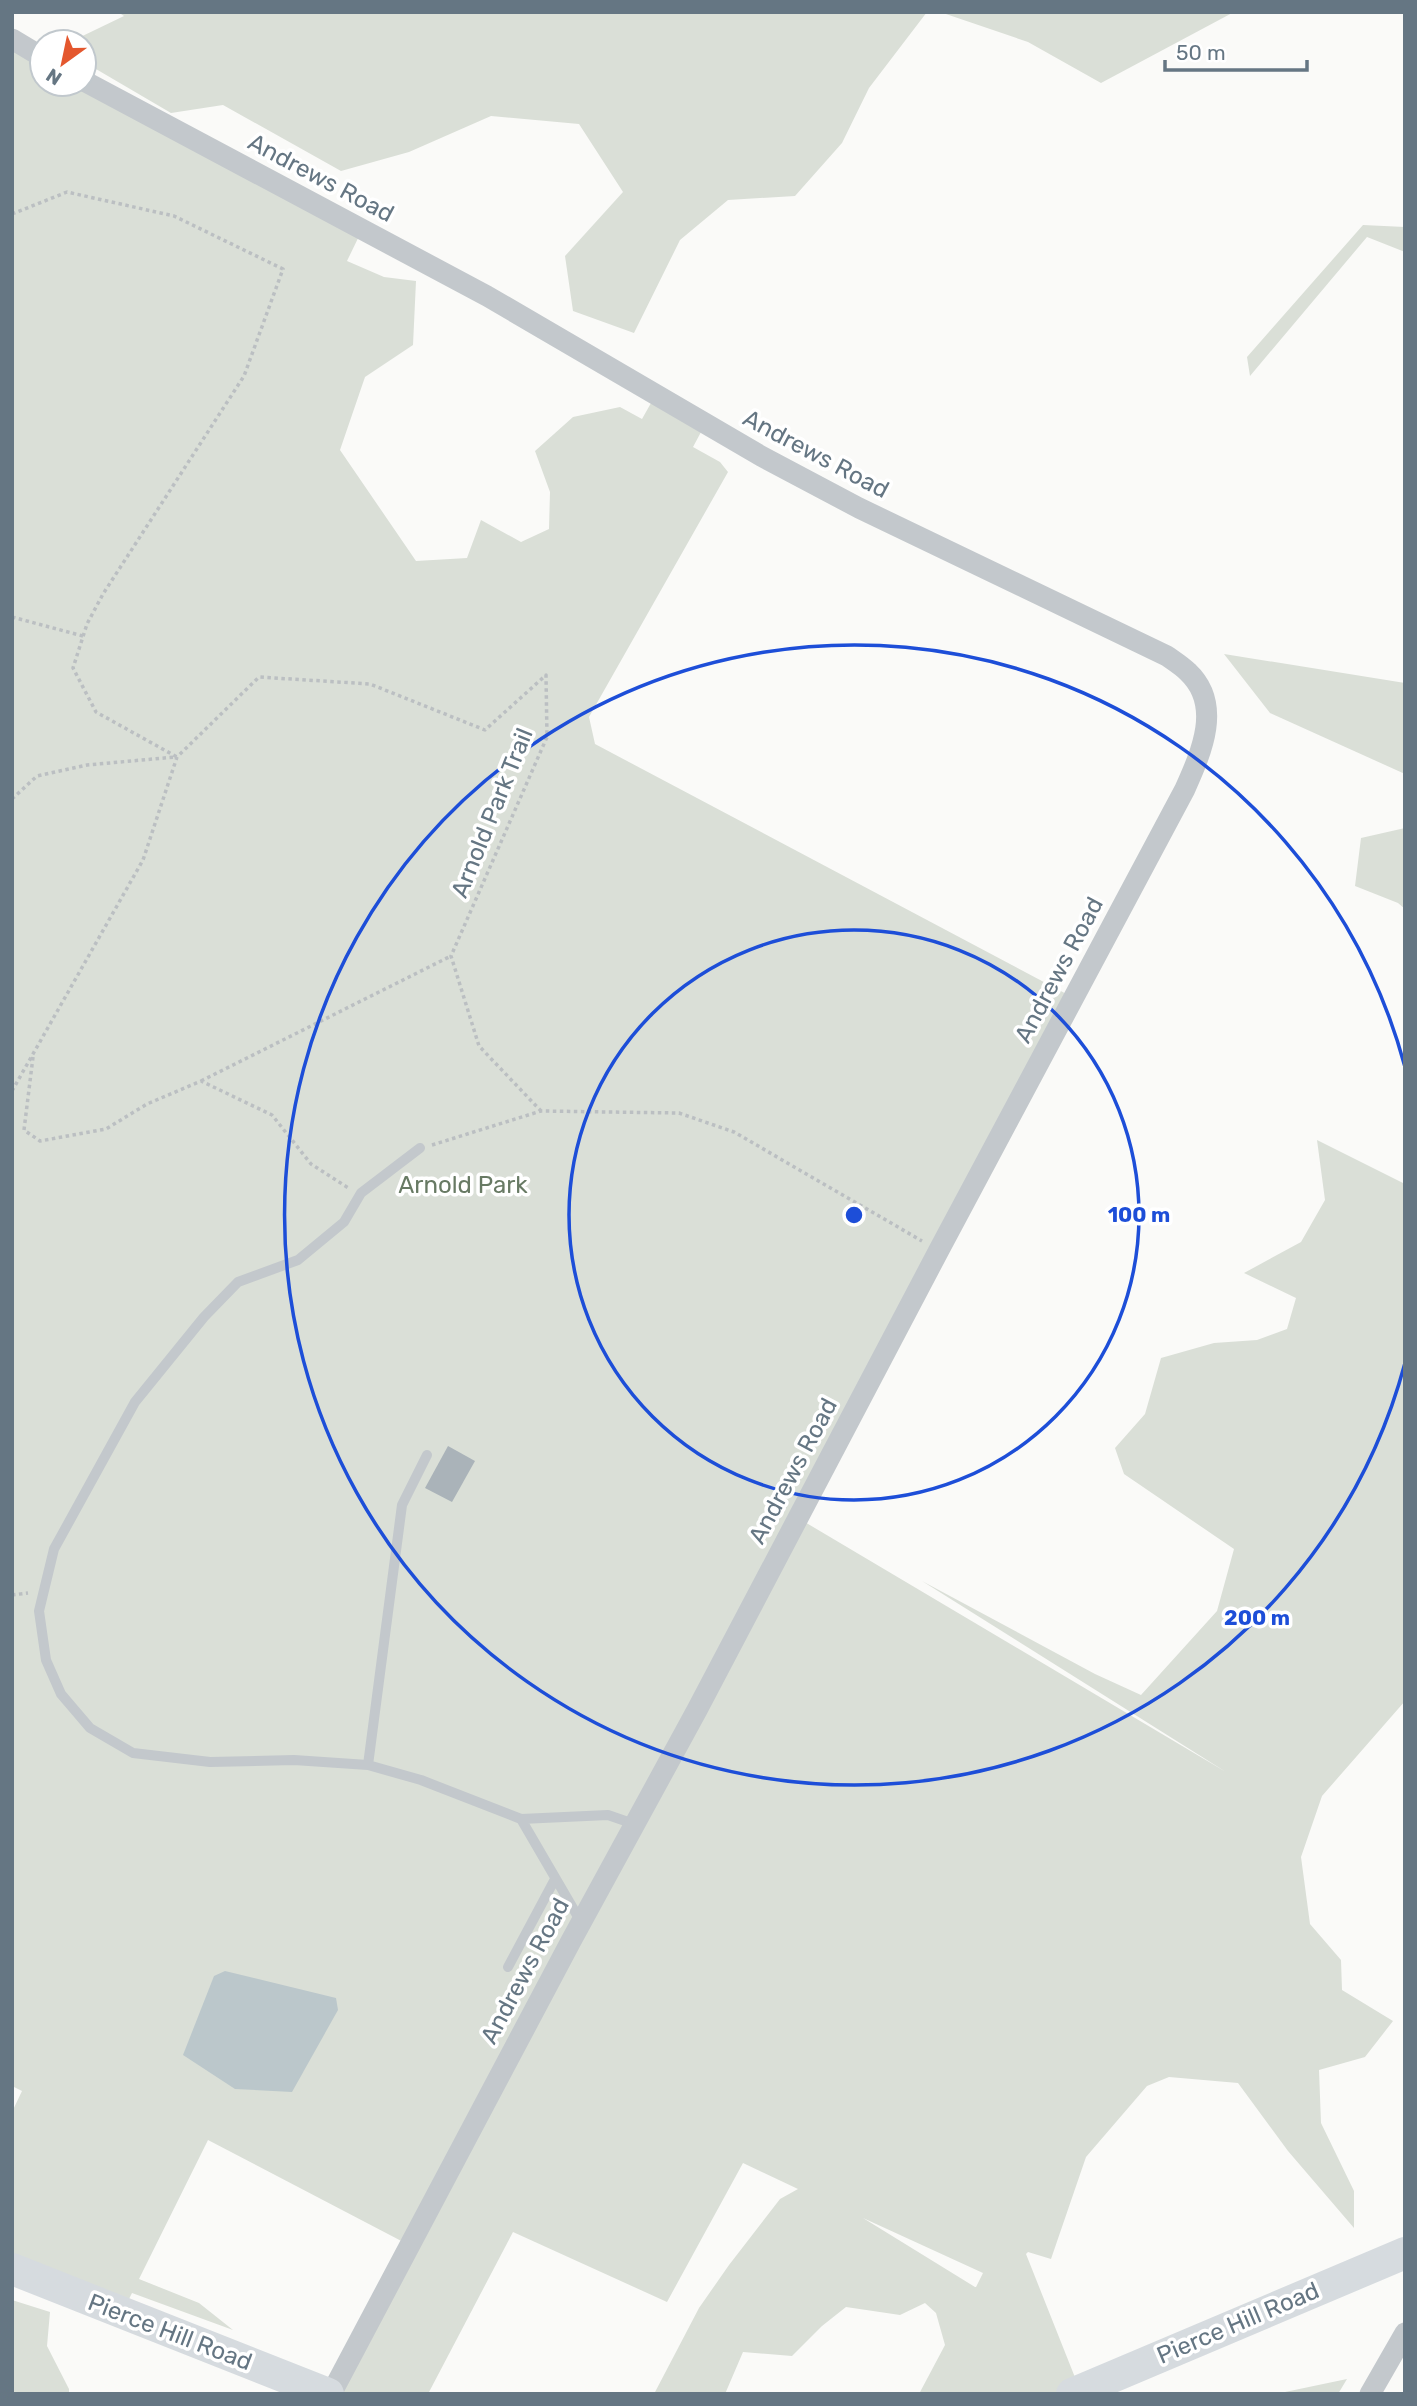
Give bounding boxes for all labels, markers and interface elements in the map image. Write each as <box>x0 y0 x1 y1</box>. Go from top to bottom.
north arrow <box>28 28 98 98</box>
scale bar <box>1165 28 1307 72</box>
text: 50 m <box>1176 40 1226 65</box>
text: N <box>42 63 66 90</box>
street label: Andrews Road <box>243 128 399 228</box>
street label: Andrews Road <box>738 404 894 504</box>
street label: Arnold Park Trail <box>445 724 539 902</box>
street label: Andrews Road <box>1009 892 1109 1048</box>
park label: Arnold Park <box>398 1171 528 1199</box>
text: 100 m <box>1108 1202 1170 1227</box>
centre of rings <box>842 1203 866 1227</box>
street label: Andrews Road <box>743 1393 843 1549</box>
text: 200 m <box>1224 1605 1290 1630</box>
street label: Andrews Road <box>475 1893 575 2049</box>
street label: Pierce Hill Road <box>1153 2276 1323 2370</box>
street label: Pierce Hill Road <box>84 2288 256 2376</box>

